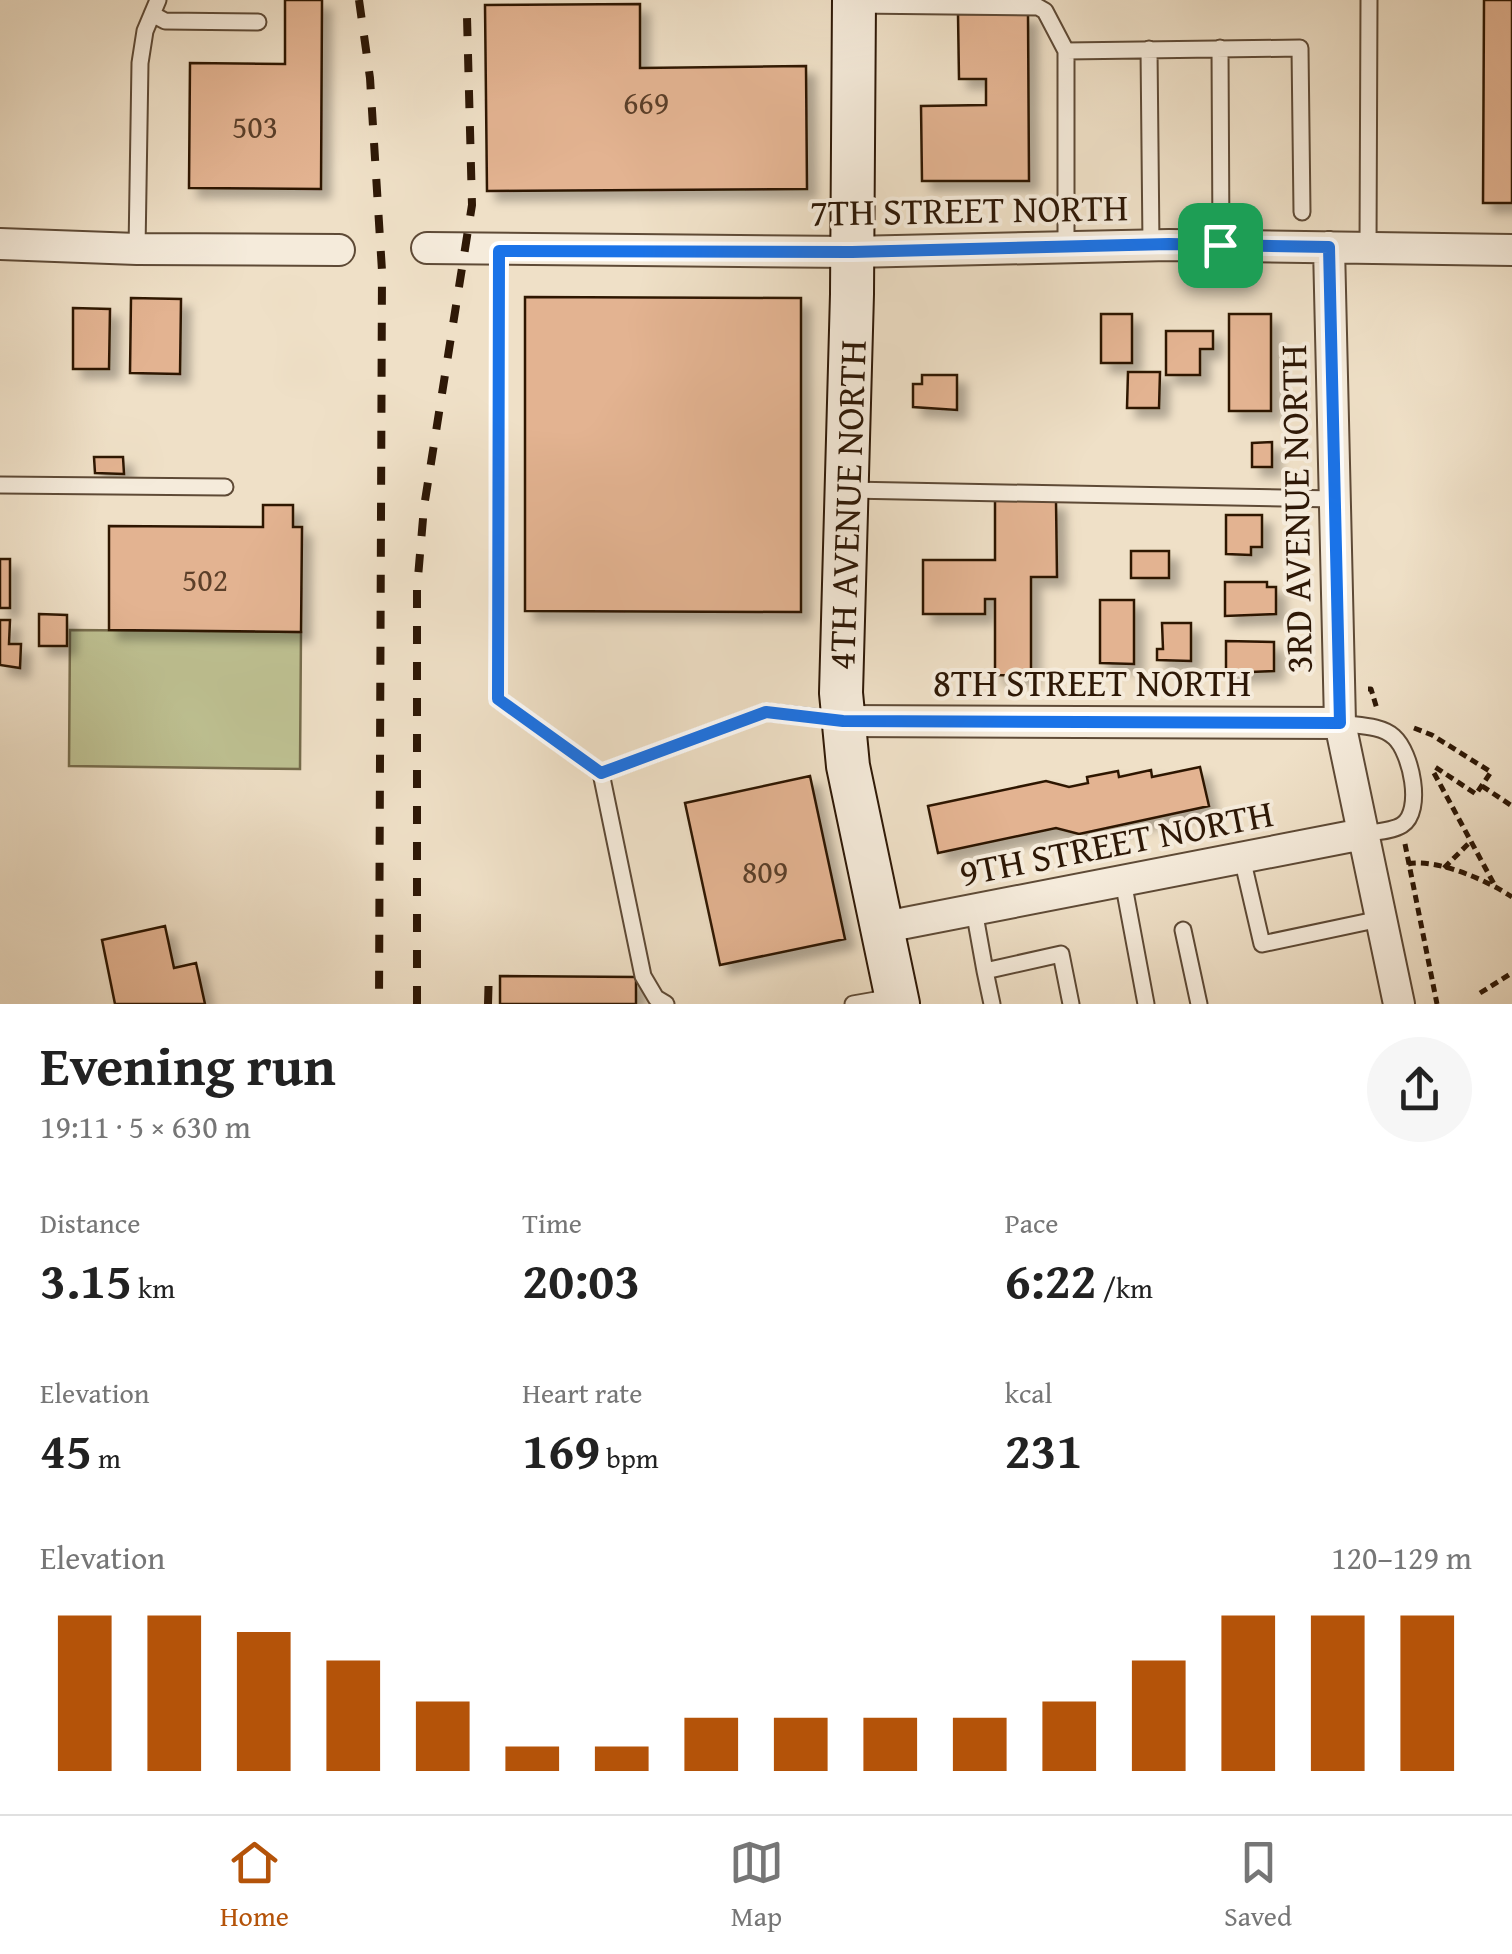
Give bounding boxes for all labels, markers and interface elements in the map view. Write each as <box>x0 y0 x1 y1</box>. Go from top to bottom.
house number: 669 <box>623 79 669 126</box>
house number: 503 <box>232 103 278 150</box>
street label: 7TH STREET NORTH <box>809 178 1129 240</box>
pin <box>1178 203 1263 288</box>
icon: arrive <box>1193 218 1248 273</box>
street label: 4TH AVENUE NORTH <box>812 339 880 671</box>
street label: 3RD AVENUE NORTH <box>1264 344 1326 674</box>
house number: 502 <box>182 556 228 603</box>
street label: 8TH STREET NORTH <box>933 654 1251 710</box>
street label: 9TH STREET NORTH <box>954 784 1278 900</box>
house number: 809 <box>742 848 788 895</box>
text: Evening run <box>40 1025 336 1105</box>
button: share <box>1367 1037 1472 1142</box>
text: 19:11 · 5 × 630 m <box>40 1103 251 1150</box>
text: Distance <box>40 1202 140 1243</box>
text: Time <box>522 1202 582 1243</box>
text: Pace <box>1005 1202 1059 1243</box>
text: 3.15 <box>40 1243 132 1316</box>
text: 20:03 <box>522 1243 640 1316</box>
text: 6:22 <box>1005 1243 1097 1316</box>
text: km <box>132 1267 175 1308</box>
text: /km <box>1097 1267 1153 1308</box>
text: Elevation <box>40 1372 150 1413</box>
text: Heart rate <box>522 1372 642 1413</box>
text: kcal <box>1005 1372 1052 1413</box>
text: 45 <box>40 1413 92 1486</box>
text: 169 <box>522 1413 600 1486</box>
text: 231 <box>1005 1413 1082 1486</box>
text: m <box>92 1437 121 1478</box>
text: bpm <box>600 1437 659 1478</box>
text: Elevation <box>40 1534 165 1581</box>
text: 120–129 m <box>1331 1534 1472 1581</box>
tab: Home <box>220 1835 289 1936</box>
tab: Map <box>729 1835 784 1936</box>
tab: Saved <box>1224 1835 1292 1936</box>

